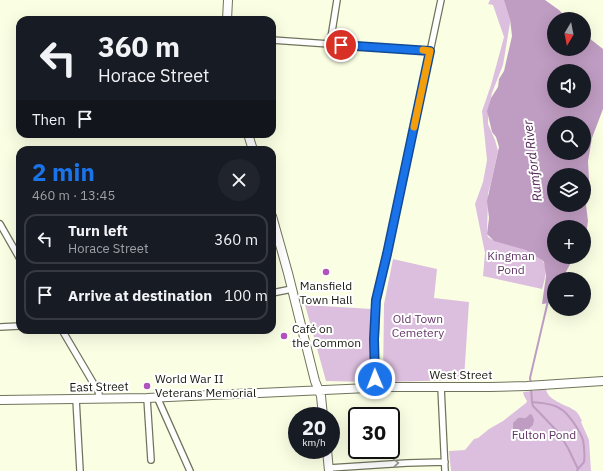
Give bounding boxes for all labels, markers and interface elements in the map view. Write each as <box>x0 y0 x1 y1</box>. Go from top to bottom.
north arrow <box>547 12 591 56</box>
map controls <box>547 12 591 316</box>
text: 360 m <box>98 28 180 65</box>
pin <box>324 28 358 62</box>
icon: left <box>32 32 84 84</box>
icon: arrive <box>330 34 352 56</box>
text: Horace Street <box>98 64 209 87</box>
button: sound <box>547 64 591 108</box>
icon: arrive <box>74 108 96 130</box>
text: Then <box>32 110 66 129</box>
button: search <box>547 116 591 160</box>
water label: Rumford River <box>519 118 546 203</box>
text: 2 min <box>32 156 95 188</box>
button: close <box>218 159 260 201</box>
button: layers <box>547 168 591 212</box>
text: 460 m · 13:45 <box>32 187 115 204</box>
button: + <box>547 220 591 264</box>
text: Turn left <box>68 221 128 240</box>
icon: left <box>34 228 56 250</box>
text: 360 m <box>214 230 258 249</box>
text: Horace Street <box>68 240 148 257</box>
park label: Kingman Pond <box>487 248 535 277</box>
marker: Mansfield Town Hall <box>321 267 331 277</box>
button: − <box>547 272 591 316</box>
place label: Mansfield Town Hall <box>300 278 352 307</box>
icon: arrive <box>34 284 56 306</box>
text: Arrive at destination <box>68 286 212 305</box>
text: 100 m <box>224 286 268 305</box>
park label: Old Town Cemetery <box>392 311 444 340</box>
place label: Café on the Common <box>292 321 361 350</box>
marker: Café on the Common <box>279 331 289 341</box>
position arrow <box>354 358 396 400</box>
street label: West Street <box>430 367 492 382</box>
place label: World War II Veterans Memorial <box>155 371 256 400</box>
street label: East Street <box>69 378 129 395</box>
marker: World War II Veterans Memorial <box>142 381 152 391</box>
speed limit sign: 30 <box>348 407 400 459</box>
text: 20 <box>302 414 326 441</box>
park label: Fulton Pond <box>512 427 576 442</box>
text: km/h <box>302 436 326 449</box>
one-way arrow <box>393 459 399 468</box>

